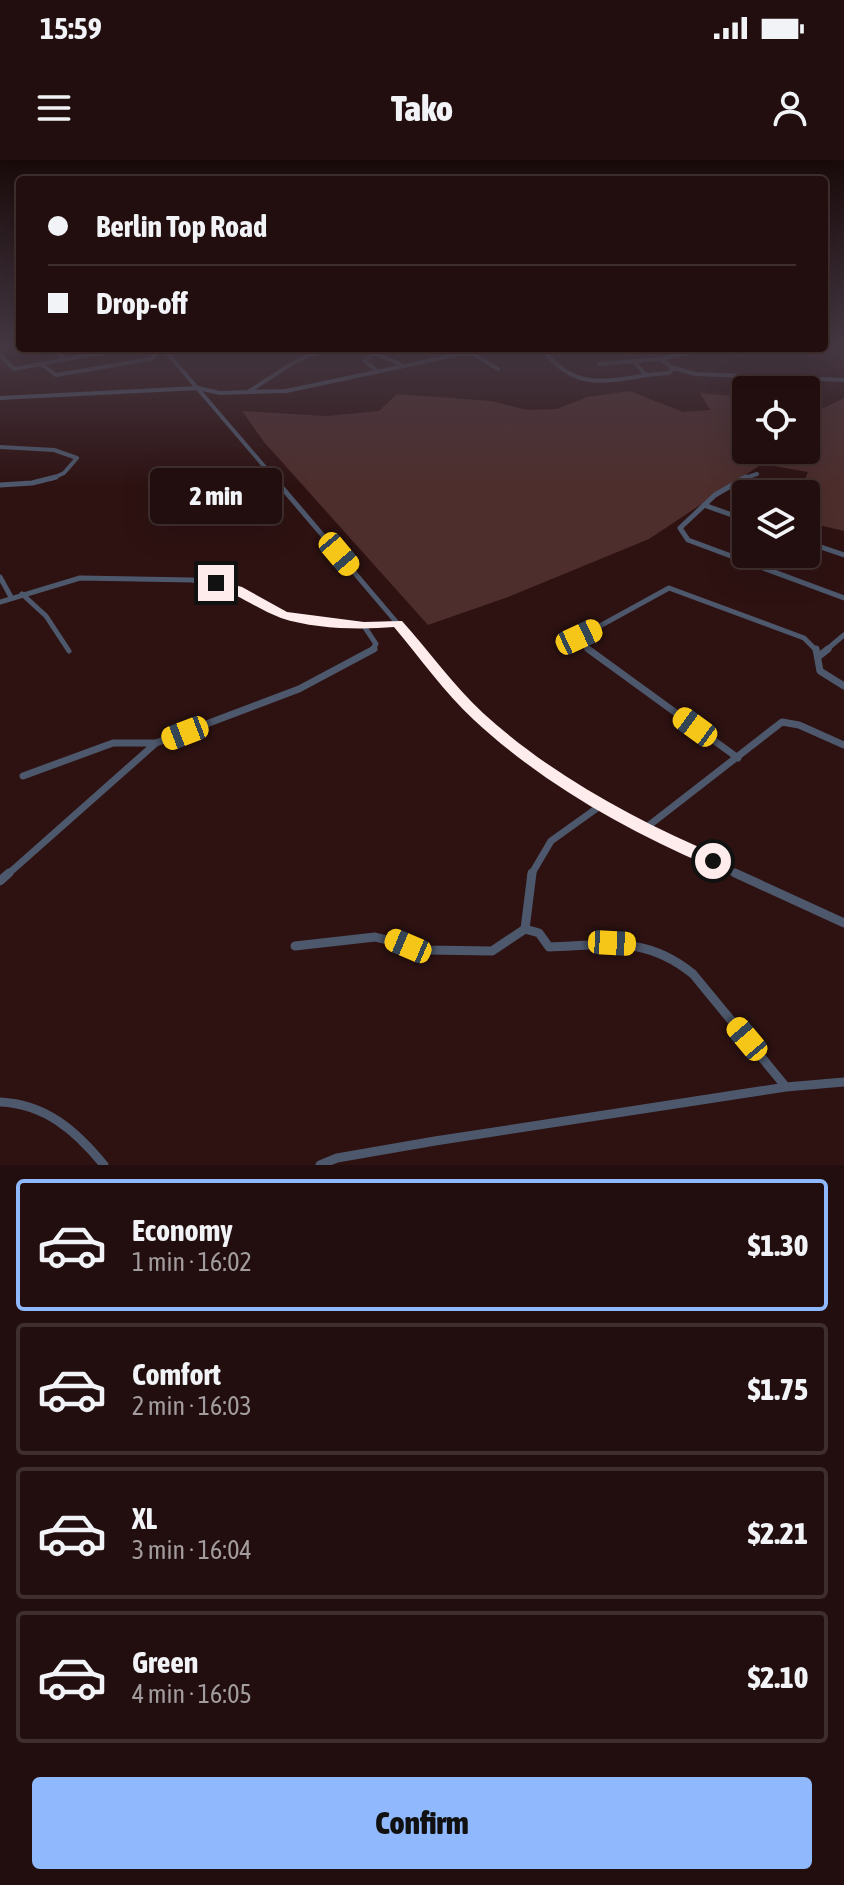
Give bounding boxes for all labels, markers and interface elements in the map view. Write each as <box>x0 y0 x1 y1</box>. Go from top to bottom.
text: 15:59 <box>40 11 102 45</box>
icon: menu <box>32 86 76 130</box>
icon: person <box>768 86 812 130</box>
text: Tako <box>391 87 453 129</box>
text: Berlin Top Road <box>96 209 267 243</box>
text: Drop-off <box>96 286 188 320</box>
map controls <box>732 376 820 568</box>
button: locate <box>732 376 820 464</box>
callout: 2 min <box>150 467 282 523</box>
button: layers <box>732 480 820 568</box>
text: 2 min <box>189 481 243 511</box>
car <box>314 528 364 580</box>
route end <box>198 565 234 601</box>
car <box>552 616 606 658</box>
car <box>669 703 721 751</box>
car <box>158 713 212 753</box>
route start <box>695 843 731 879</box>
car <box>381 926 435 966</box>
car <box>587 930 637 956</box>
car <box>722 1013 772 1065</box>
icon: car <box>36 1209 108 1281</box>
text: Economy <box>132 1213 233 1247</box>
text: $1.30 <box>748 1228 808 1262</box>
text: 1 min · 16:02 <box>132 1247 252 1277</box>
icon: car <box>36 1353 108 1425</box>
text: Comfort <box>132 1357 221 1391</box>
text: $1.75 <box>748 1372 808 1406</box>
text: 2 min · 16:03 <box>132 1391 252 1421</box>
icon: car <box>36 1497 108 1569</box>
text: XL <box>132 1501 157 1535</box>
text: $2.21 <box>748 1516 808 1550</box>
text: 3 min · 16:04 <box>132 1535 252 1565</box>
icon: car <box>36 1641 108 1713</box>
text: Green <box>132 1645 198 1679</box>
text: $2.10 <box>748 1660 808 1694</box>
text: 4 min · 16:05 <box>132 1679 252 1709</box>
button: Confirm <box>32 1777 812 1869</box>

